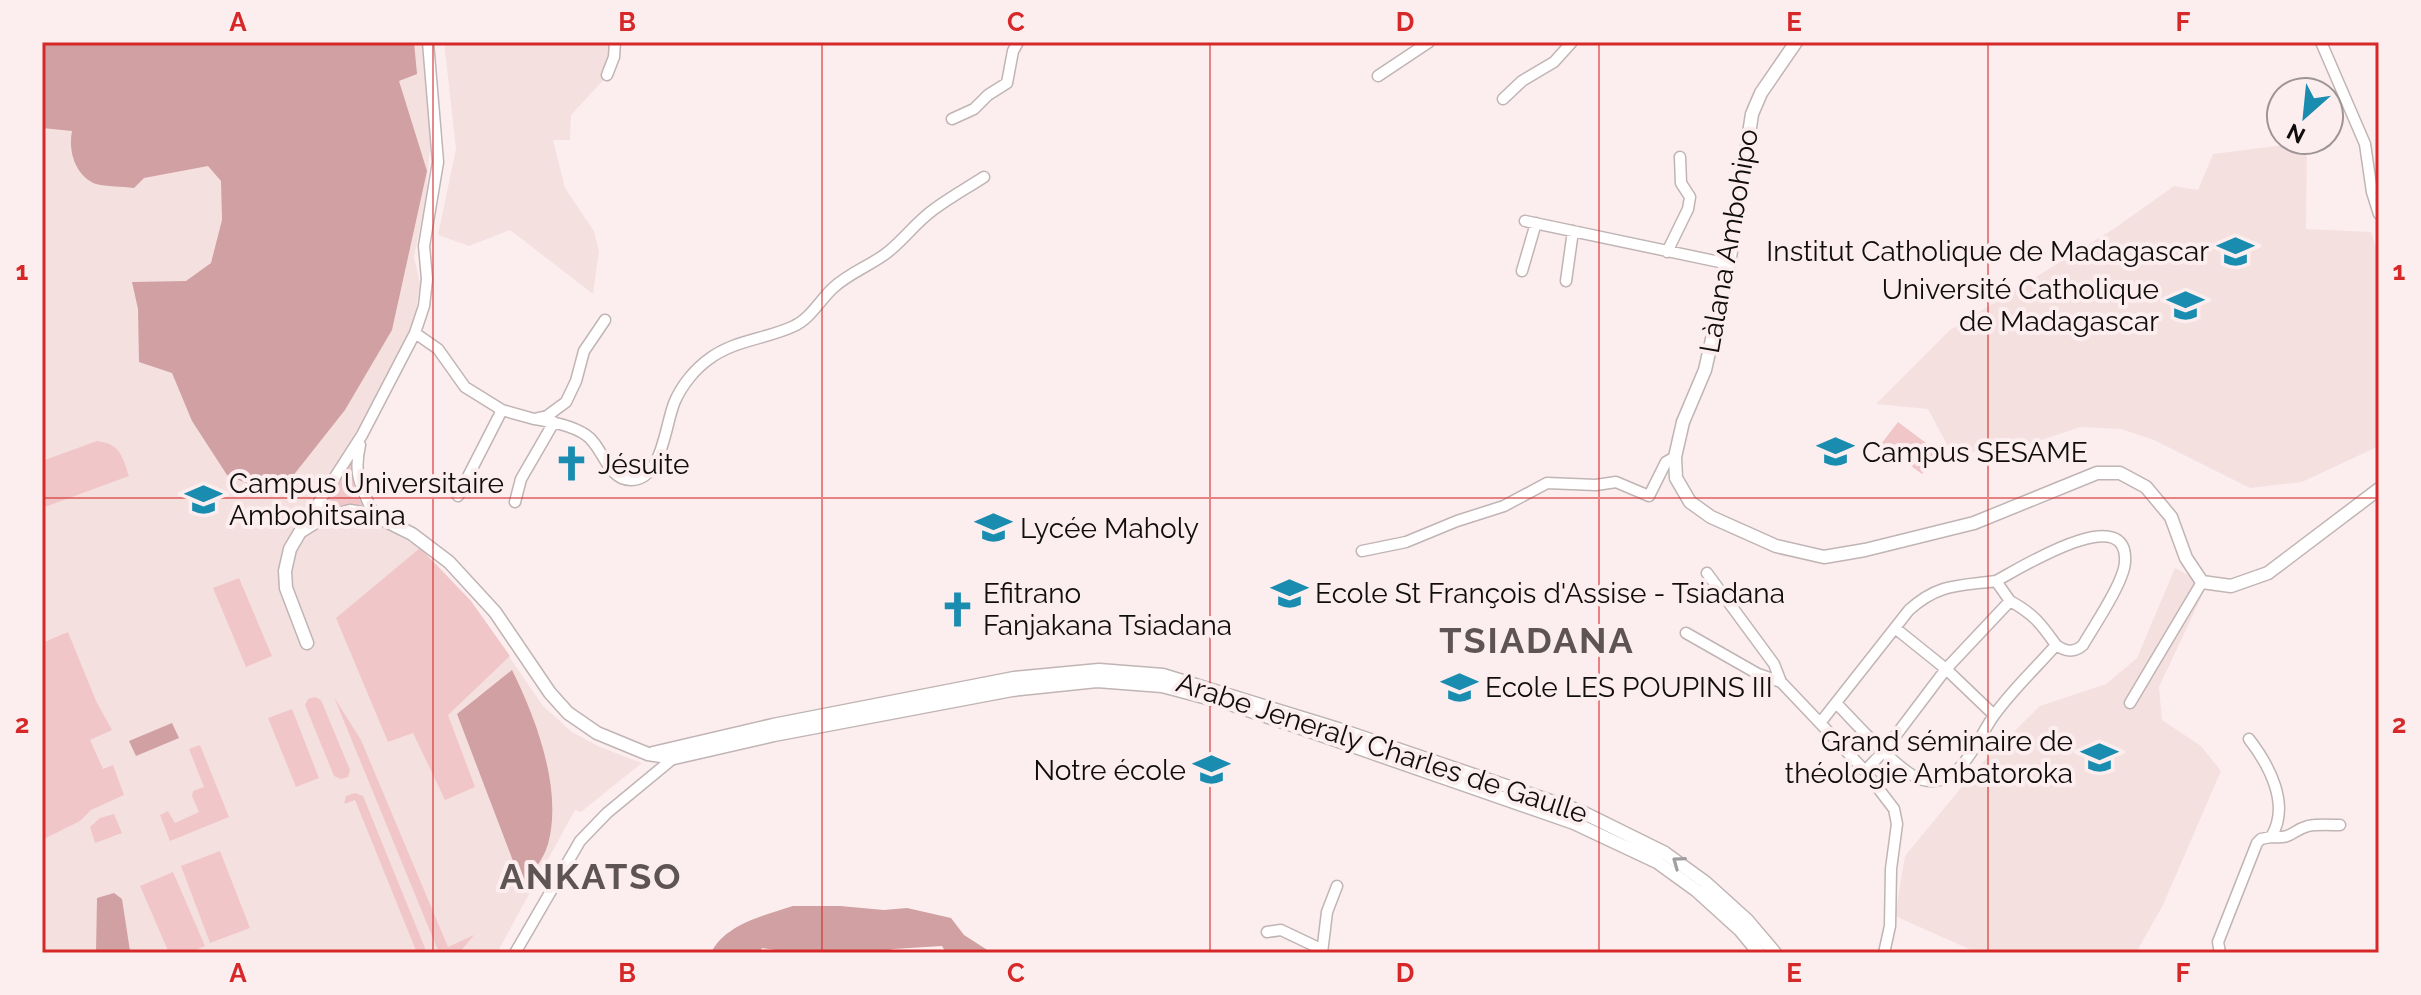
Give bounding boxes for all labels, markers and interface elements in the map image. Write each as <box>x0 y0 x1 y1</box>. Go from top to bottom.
text: A <box>229 7 247 37</box>
text: B <box>618 7 636 37</box>
text: C <box>1007 7 1025 37</box>
text: D <box>1396 7 1414 37</box>
text: E <box>1786 7 1802 37</box>
text: F <box>2176 7 2191 37</box>
north arrow <box>2265 76 2345 156</box>
text: N <box>2283 118 2309 149</box>
street label: Làlana Ambohipo <box>1693 126 1765 356</box>
school or university icon: Institut Catholique de Madagascar <box>2216 232 2254 270</box>
place label: Institut Catholique de Madagascar <box>1766 235 2209 268</box>
text: 1 <box>16 256 29 286</box>
text: 1 <box>2393 256 2406 286</box>
place label: Université Catholique de Madagascar <box>1882 273 2159 338</box>
school or university icon: Université Catholique de Madagascar <box>2166 286 2204 324</box>
school or university icon: Campus SESAME <box>1817 433 1855 471</box>
place label: Campus SESAME <box>1862 436 2088 469</box>
church icon: Jésuite <box>553 445 591 483</box>
place label: Jésuite <box>598 448 690 481</box>
place label: Campus Universitaire Ambohitsaina <box>229 467 504 532</box>
school or university icon: Campus Universitaire Ambohitsaina <box>184 480 222 518</box>
school or university icon: Lycée Maholy <box>975 509 1013 547</box>
place label: Lycée Maholy <box>1020 512 1199 545</box>
school or university icon: Ecole St François d'Assise - Tsiadana <box>1270 574 1308 612</box>
place label: Efitrano Fanjakana Tsiadana <box>983 577 1232 642</box>
place label: Ecole St François d'Assise - Tsiadana <box>1315 577 1785 610</box>
church icon: Efitrano Fanjakana Tsiadana <box>938 590 976 628</box>
district label: TSIADANA <box>1439 619 1635 661</box>
street label: Arabe Jeneraly Charles de Gaulle <box>1172 666 1592 830</box>
school or university icon: Ecole LES POUPINS III <box>1440 668 1478 706</box>
place label: Ecole LES POUPINS III <box>1485 671 1773 704</box>
text: 2 <box>15 709 29 739</box>
text: 2 <box>2392 709 2406 739</box>
place label: Grand séminaire de théologie Ambatoroka <box>1785 725 2073 790</box>
school or university icon: Grand séminaire de théologie Ambatoroka <box>2080 738 2118 776</box>
school or university icon: Notre école <box>1193 751 1231 789</box>
place label: Notre école <box>1033 754 1186 787</box>
district label: ANKATSO <box>499 855 683 897</box>
one-way arrow <box>1672 857 1686 872</box>
text: A <box>229 958 247 988</box>
text: B <box>618 958 636 988</box>
text: C <box>1007 958 1025 988</box>
text: D <box>1396 958 1414 988</box>
text: E <box>1786 958 1802 988</box>
text: F <box>2176 958 2191 988</box>

